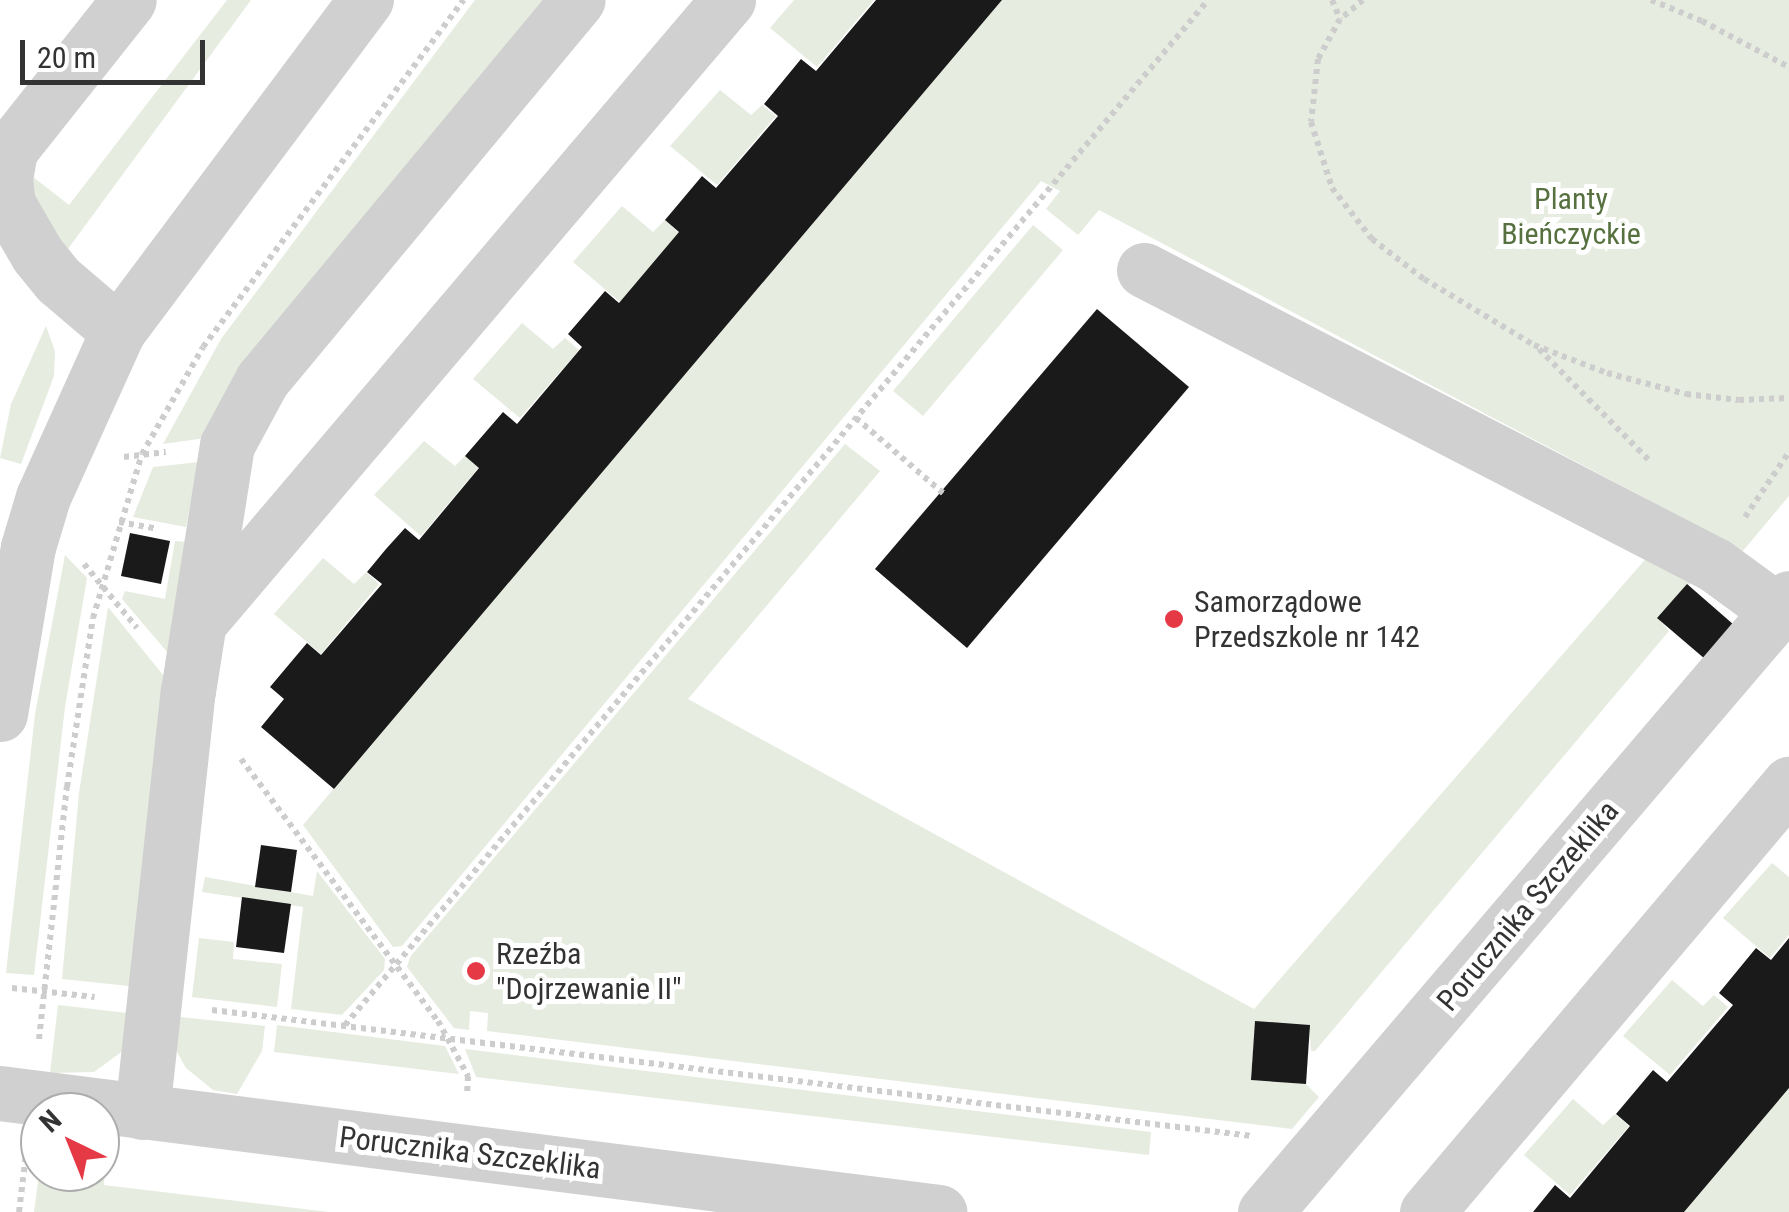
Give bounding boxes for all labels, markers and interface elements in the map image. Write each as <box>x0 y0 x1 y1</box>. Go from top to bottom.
scale bar <box>25 20 210 82</box>
text: 20 m <box>37 40 96 75</box>
park label: Planty Bieńczyckie <box>1501 181 1641 252</box>
place label: Samorządowe Przedszkole nr 142 <box>1194 584 1420 654</box>
marker: Samorządowe Przedszkole nr 142 <box>1163 608 1185 630</box>
street label: Porucznika Szczeklika <box>1430 794 1626 1018</box>
place label: Rzeźba "Dojrzewanie II" <box>496 936 681 1006</box>
marker: Rzeźba "Dojrzewanie II" <box>465 960 487 982</box>
north arrow <box>20 1092 120 1192</box>
text: N <box>33 1103 68 1139</box>
street label: Porucznika Szczeklika <box>337 1119 603 1187</box>

